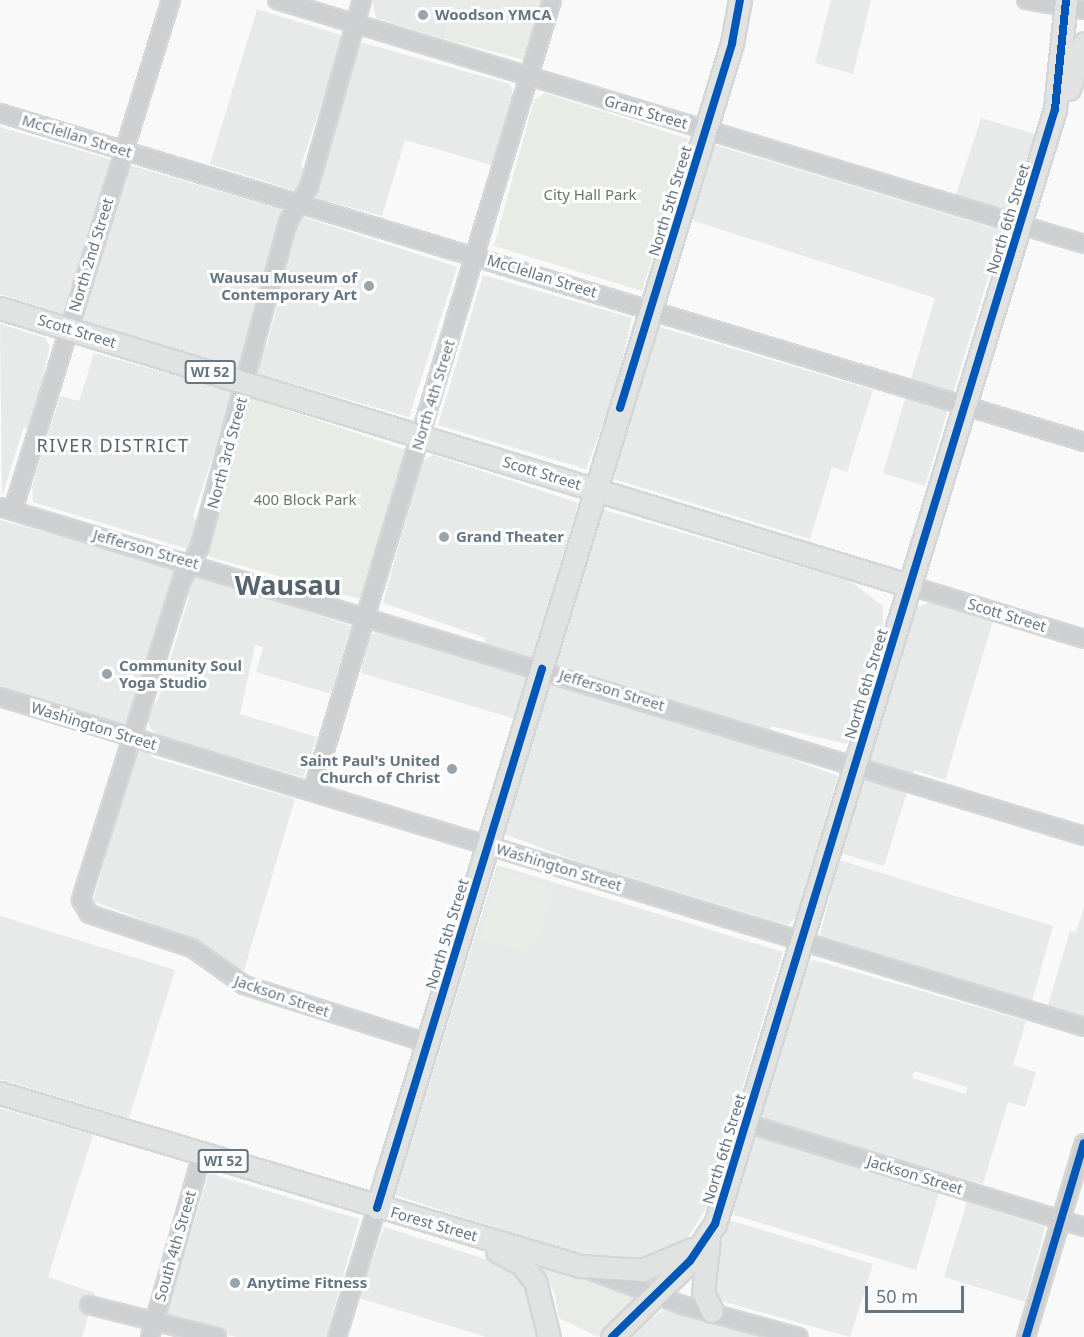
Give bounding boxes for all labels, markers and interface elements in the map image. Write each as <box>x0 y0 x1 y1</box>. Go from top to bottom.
place label: Woodson YMCA <box>435 6 552 24</box>
marker: Woodson YMCA <box>416 8 430 22</box>
street label: Grant Street <box>602 92 690 132</box>
street label: McClellan Street <box>20 111 134 161</box>
street label: North 5th Street <box>645 144 695 258</box>
street label: North 6th Street <box>983 162 1033 276</box>
park label: City Hall Park <box>543 186 637 204</box>
street label: North 2nd Street <box>65 196 117 314</box>
street label: McClellan Street <box>485 251 599 301</box>
place label: Wausau Museum of Contemporary Art <box>210 268 357 303</box>
marker: Wausau Museum of Contemporary Art <box>362 279 376 293</box>
street label: Scott Street <box>36 311 118 351</box>
street label: North 4th Street <box>408 338 458 452</box>
road number: WI 52 <box>184 361 236 383</box>
street label: North 3rd Street <box>203 395 251 511</box>
district label: RIVER DISTRICT <box>37 434 189 456</box>
street label: Scott Street <box>501 453 583 493</box>
park label: 400 Block Park <box>253 491 357 509</box>
street label: Jefferson Street <box>91 525 201 573</box>
place label: Grand Theater <box>456 528 564 546</box>
marker: Grand Theater <box>437 530 451 544</box>
district label: Wausau <box>235 569 341 601</box>
street label: Scott Street <box>966 595 1048 635</box>
street label: North 6th Street <box>841 627 891 741</box>
place label: Community Soul Yoga Studio <box>119 656 242 691</box>
street label: Jefferson Street <box>557 665 667 715</box>
marker: Community Soul Yoga Studio <box>100 667 114 681</box>
street label: Washington Street <box>29 698 159 754</box>
place label: Saint Paul's United Church of Christ <box>300 751 440 786</box>
marker: Saint Paul's United Church of Christ <box>445 762 459 776</box>
street label: Washington Street <box>494 839 624 895</box>
street label: North 5th Street <box>422 877 472 991</box>
street label: Jackson Street <box>232 971 332 1021</box>
street label: North 6th Street <box>699 1092 749 1206</box>
road number: WI 52 <box>198 1150 248 1172</box>
street label: Jackson Street <box>865 1152 965 1198</box>
street label: South 4th Street <box>151 1189 199 1303</box>
street label: Forest Street <box>388 1203 480 1245</box>
place label: Anytime Fitness <box>247 1274 367 1292</box>
scale bar <box>868 1274 967 1312</box>
marker: Anytime Fitness <box>228 1276 242 1290</box>
text: 50 m <box>876 1284 918 1308</box>

